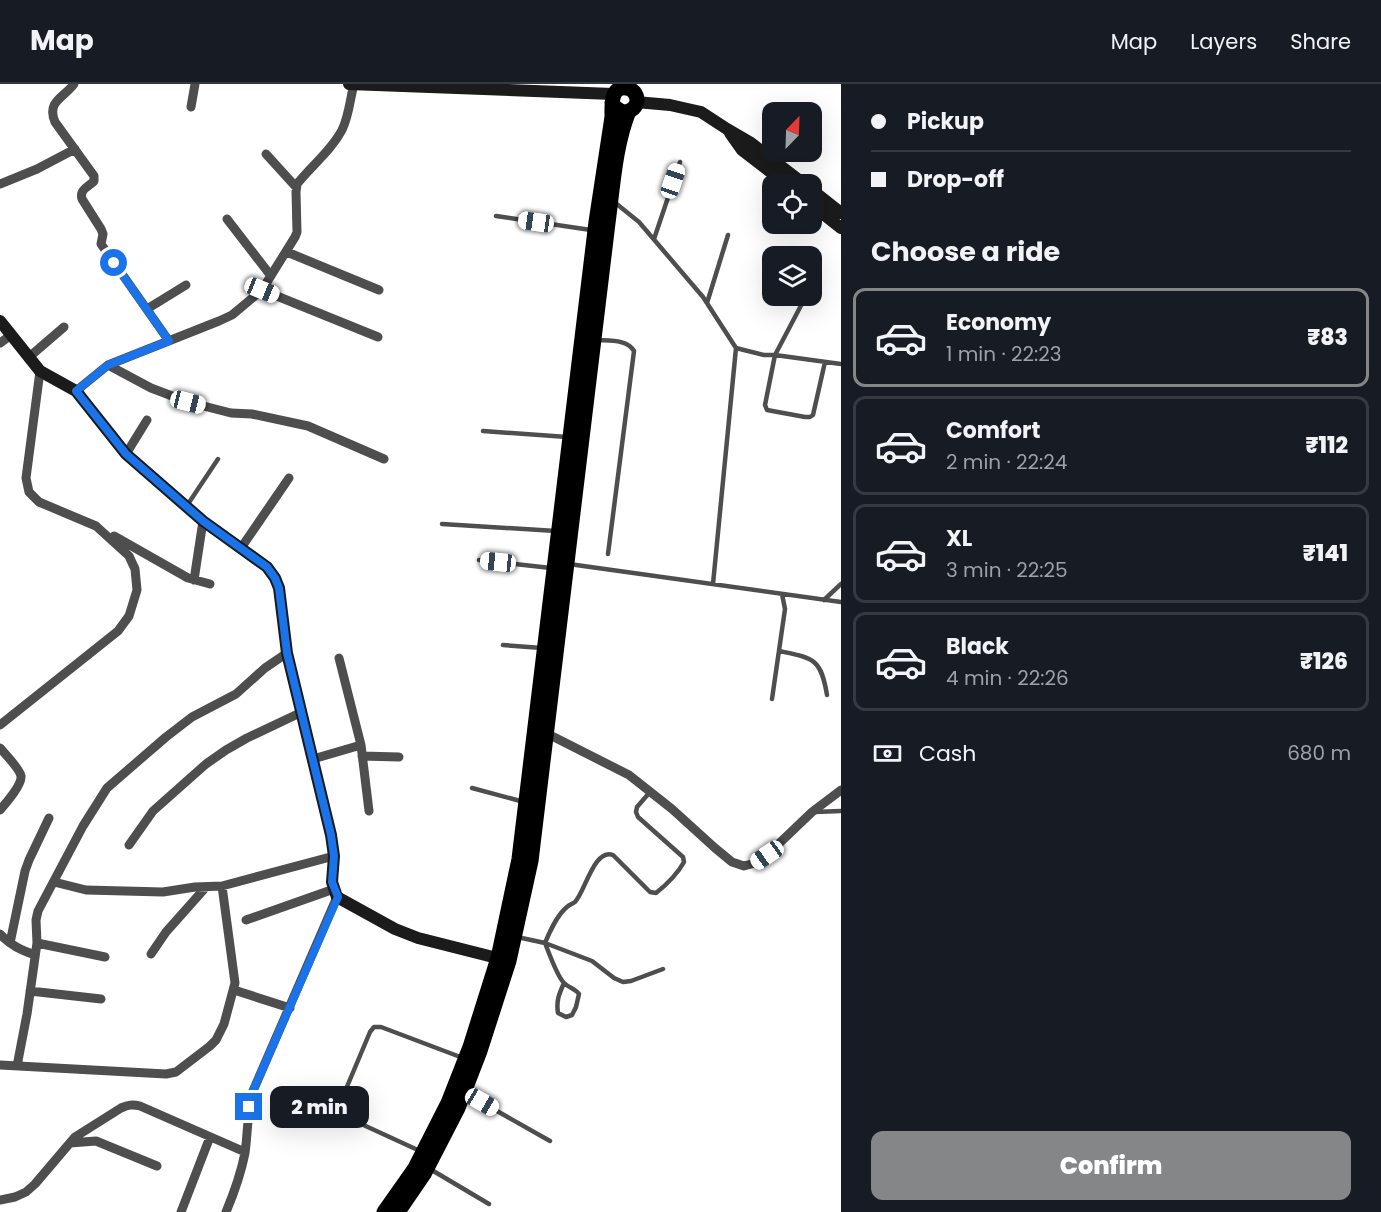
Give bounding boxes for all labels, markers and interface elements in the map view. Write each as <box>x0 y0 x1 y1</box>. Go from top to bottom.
text: Map <box>30 21 94 60</box>
text: Map <box>1111 27 1157 56</box>
text: Layers <box>1190 27 1257 56</box>
text: Share <box>1290 27 1351 56</box>
north arrow <box>762 102 822 162</box>
map controls <box>762 102 822 306</box>
text: Pickup <box>907 106 984 137</box>
car <box>659 161 687 201</box>
text: Drop-off <box>907 164 1004 195</box>
button: locate <box>762 174 822 234</box>
car <box>517 211 555 233</box>
text: Choose a ride <box>871 233 1060 270</box>
button: layers <box>762 246 822 306</box>
route start <box>100 249 127 276</box>
car <box>242 275 282 305</box>
text: Economy <box>946 307 1051 338</box>
icon: car <box>874 311 928 365</box>
text: ₹83 <box>1307 322 1348 353</box>
text: 1 min · 22:23 <box>946 340 1062 368</box>
car <box>168 389 208 415</box>
text: Comfort <box>946 415 1040 446</box>
icon: car <box>874 419 928 473</box>
text: ₹112 <box>1306 430 1348 461</box>
text: 2 min · 22:24 <box>946 448 1067 476</box>
text: XL <box>946 523 972 554</box>
icon: car <box>874 527 928 581</box>
text: ₹141 <box>1303 538 1348 569</box>
car <box>479 551 517 573</box>
text: 3 min · 22:25 <box>946 556 1068 584</box>
text: Black <box>946 631 1009 662</box>
icon: car <box>874 635 928 689</box>
text: ₹126 <box>1300 646 1348 677</box>
text: 4 min · 22:26 <box>946 664 1069 692</box>
icon: cash <box>871 737 904 770</box>
text: Cash <box>919 738 976 769</box>
text: 680 m <box>1287 739 1351 767</box>
car <box>747 837 787 873</box>
car <box>462 1085 502 1119</box>
callout: 2 min <box>270 1086 369 1128</box>
route end <box>235 1093 262 1120</box>
text: 2 min <box>291 1093 348 1121</box>
button: Confirm <box>871 1131 1351 1200</box>

